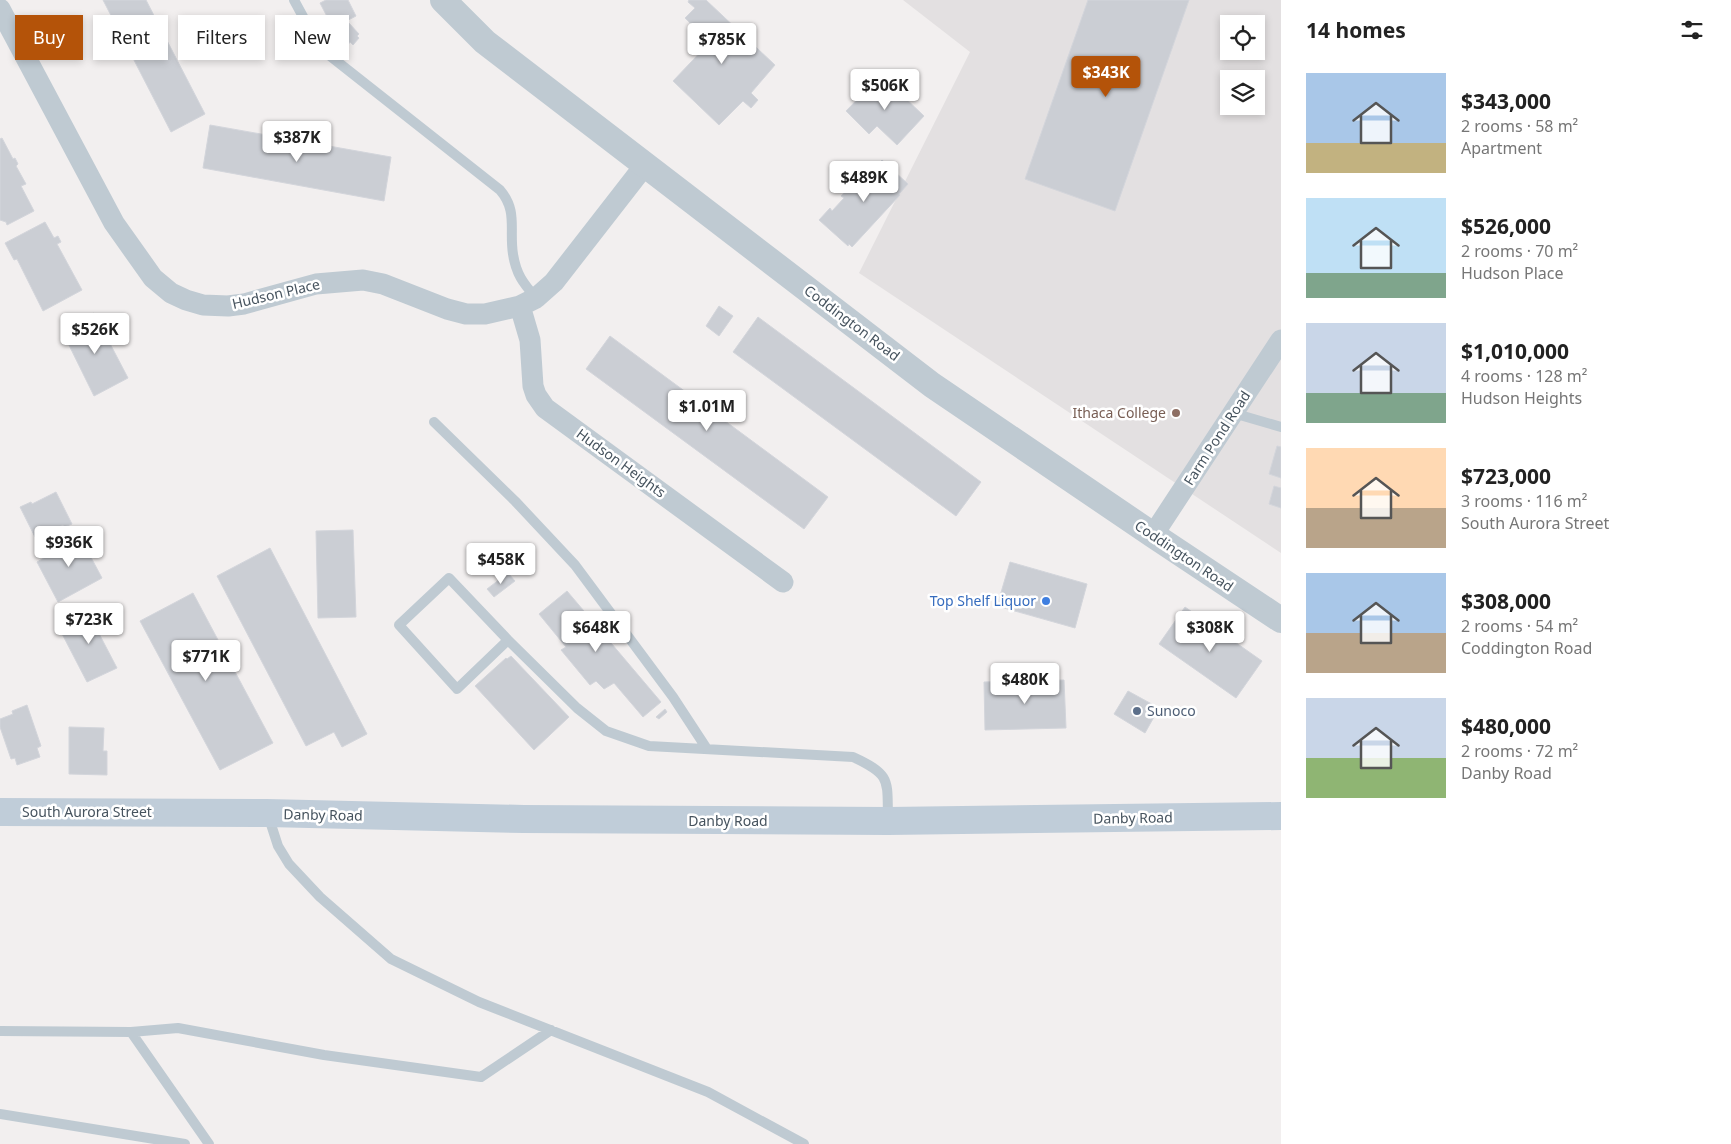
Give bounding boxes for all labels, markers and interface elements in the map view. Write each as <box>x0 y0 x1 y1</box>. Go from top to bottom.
chip: Buy <box>15 15 83 60</box>
chip: Rent <box>93 15 168 60</box>
chip: Filters <box>178 15 265 60</box>
chip: New <box>275 15 349 60</box>
map controls <box>1220 15 1265 115</box>
button: locate <box>1220 15 1265 60</box>
text: 14 homes <box>1306 16 1406 44</box>
icon: filters <box>1678 16 1706 44</box>
pin: $785K <box>687 22 757 65</box>
text: $785K <box>698 28 746 50</box>
pin: $343K <box>1071 56 1141 98</box>
text: $343K <box>1082 61 1130 83</box>
pin: $506K <box>850 68 920 111</box>
button: layers <box>1220 70 1265 115</box>
text: $506K <box>861 74 909 96</box>
text: $343,000 <box>1461 87 1551 115</box>
icon: home <box>1346 93 1406 153</box>
text: 2 rooms · 58 m² <box>1461 115 1578 137</box>
pin: $387K <box>262 120 332 163</box>
text: $387K <box>273 126 321 148</box>
text: Apartment <box>1461 137 1542 159</box>
pin: $489K <box>829 160 899 203</box>
text: $489K <box>840 166 888 188</box>
text: $526,000 <box>1461 212 1551 240</box>
icon: home <box>1346 218 1406 278</box>
text: 2 rooms · 70 m² <box>1461 240 1578 262</box>
text: Hudson Place <box>1461 262 1563 284</box>
street label: Hudson Place <box>230 274 322 313</box>
street label: Coddington Road <box>801 280 904 365</box>
pin: $526K <box>60 312 130 355</box>
text: $526K <box>71 318 119 340</box>
text: $1,010,000 <box>1461 337 1569 365</box>
icon: home <box>1346 343 1406 403</box>
text: 4 rooms · 128 m² <box>1461 365 1587 387</box>
street label: Farm Pond Road <box>1179 387 1254 489</box>
text: Hudson Heights <box>1461 387 1582 409</box>
pin: $1.01M <box>666 390 748 432</box>
text: $1.01M <box>679 395 735 417</box>
place label: Ithaca College <box>1073 403 1166 422</box>
marker: Ithaca College <box>1170 407 1182 419</box>
street label: Hudson Heights <box>573 424 670 502</box>
text: $723,000 <box>1461 462 1551 490</box>
icon: home <box>1346 468 1406 528</box>
text: 3 rooms · 116 m² <box>1461 490 1587 512</box>
text: South Aurora Street <box>1461 512 1609 534</box>
street label: Coddington Road <box>1131 516 1237 596</box>
pin: $936K <box>34 526 104 568</box>
text: $936K <box>45 531 93 553</box>
pin: $458K <box>466 542 536 585</box>
text: $458K <box>477 548 525 570</box>
text: $308,000 <box>1461 587 1551 615</box>
place label: Top Shelf Liquor <box>930 591 1036 610</box>
icon: home <box>1346 593 1406 653</box>
marker: Top Shelf Liquor <box>1040 595 1052 607</box>
pin: $723K <box>54 602 124 645</box>
text: $723K <box>65 608 113 630</box>
pin: $648K <box>561 610 631 653</box>
pin: $308K <box>1175 610 1245 653</box>
text: 2 rooms · 54 m² <box>1461 615 1578 637</box>
text: $648K <box>572 616 620 638</box>
text: $308K <box>1186 616 1234 638</box>
text: Coddington Road <box>1461 637 1592 659</box>
pin: $771K <box>171 640 241 682</box>
text: $771K <box>182 645 230 667</box>
pin: $480K <box>990 662 1060 705</box>
text: $480K <box>1001 668 1049 690</box>
place label: Sunoco <box>1147 701 1196 720</box>
marker: Sunoco <box>1131 705 1143 717</box>
text: $480,000 <box>1461 712 1551 740</box>
icon: home <box>1346 718 1406 778</box>
text: 2 rooms · 72 m² <box>1461 740 1578 762</box>
text: Danby Road <box>1461 762 1552 784</box>
street label: South Aurora Street <box>22 802 152 821</box>
street label: Danby Road <box>283 804 363 825</box>
street label: Danby Road <box>1093 807 1173 828</box>
street label: Danby Road <box>688 811 768 830</box>

